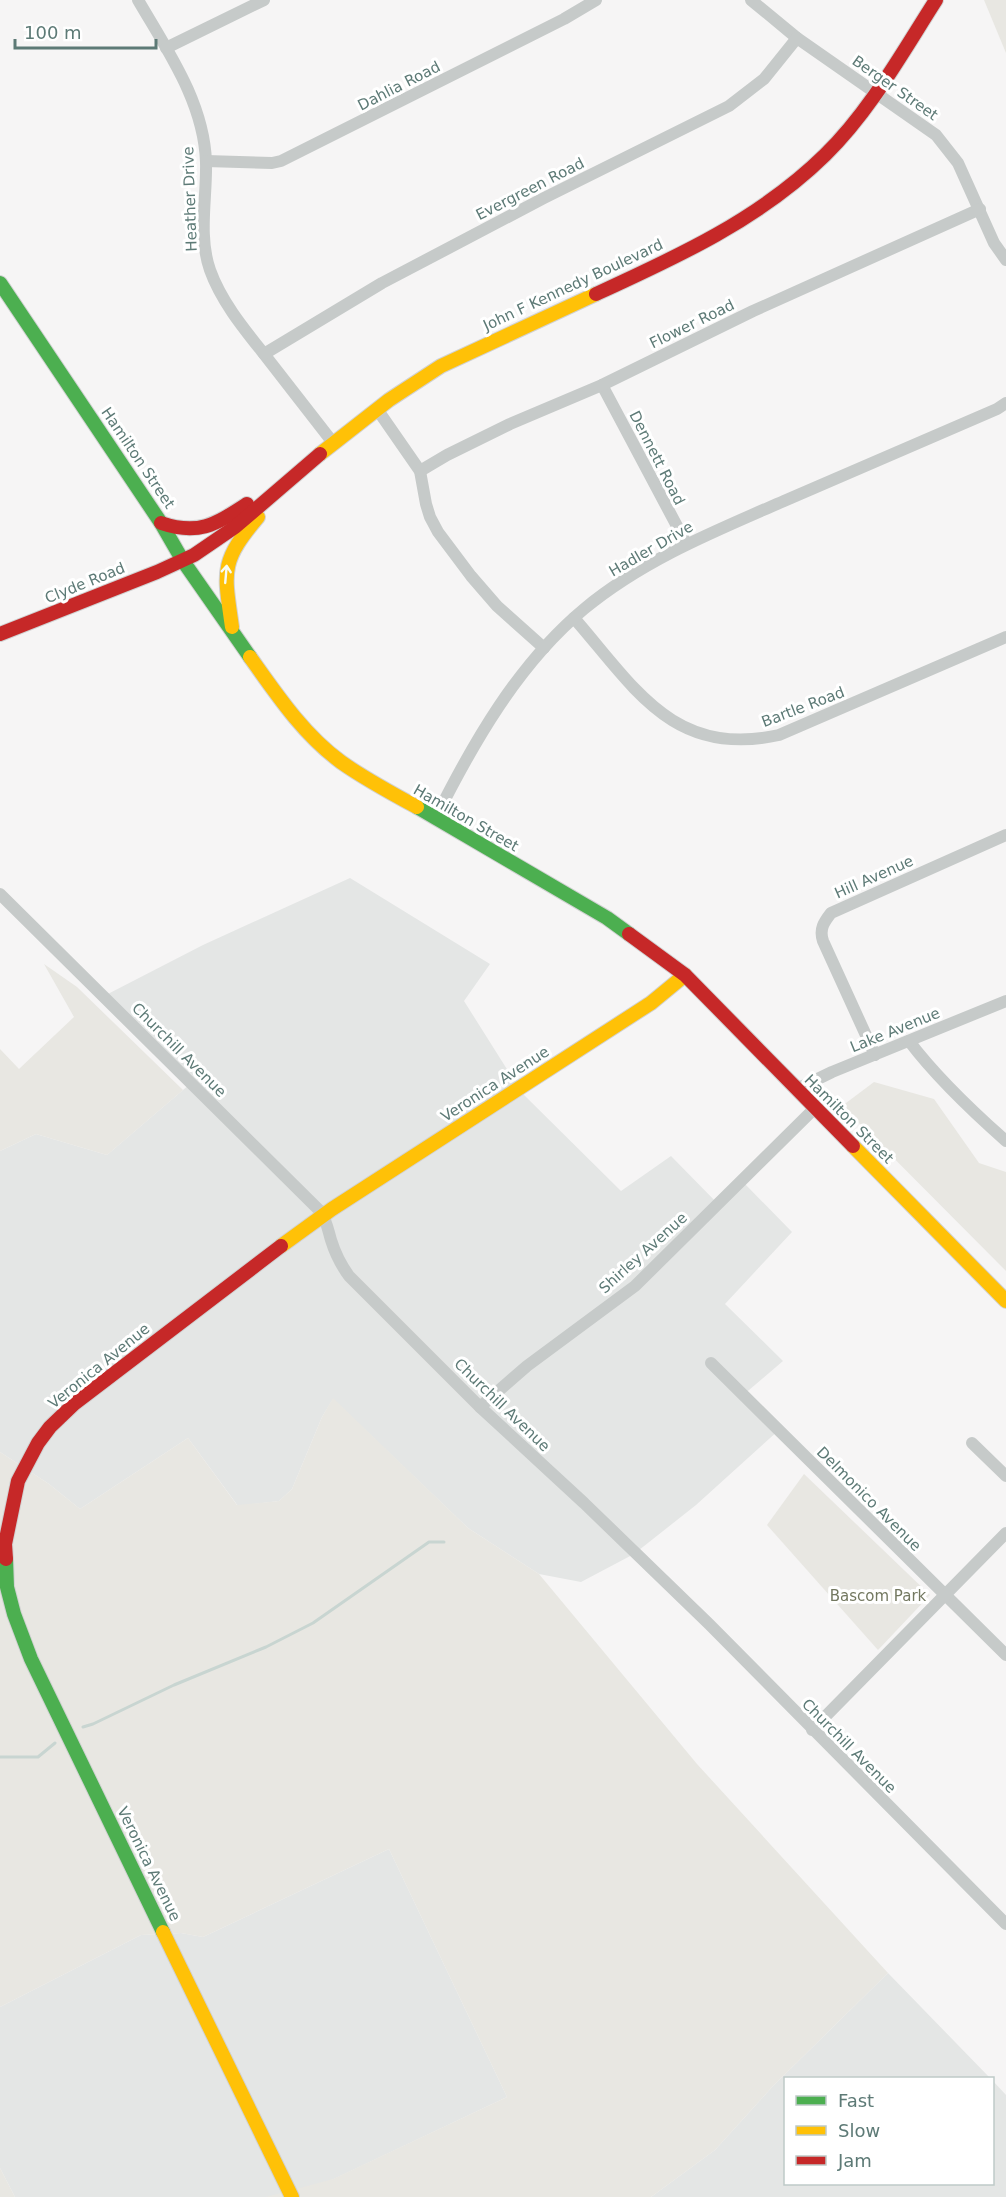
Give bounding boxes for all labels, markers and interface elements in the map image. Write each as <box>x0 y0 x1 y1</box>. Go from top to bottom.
scale bar <box>15 12 156 50</box>
text: 100 m <box>24 22 82 43</box>
street label: Berger Street <box>849 52 941 124</box>
street label: Dahlia Road <box>355 58 443 114</box>
street label: Heather Drive <box>179 146 201 252</box>
street label: Evergreen Road <box>473 154 587 224</box>
street label: John F Kennedy Boulevard <box>479 235 666 335</box>
street label: Flower Road <box>647 296 737 352</box>
street label: Hamilton Street <box>97 404 179 512</box>
street label: Dennett Road <box>626 408 688 508</box>
street label: Hadler Drive <box>606 518 696 580</box>
street label: Clyde Road <box>42 559 128 607</box>
one-way arrow <box>221 565 232 585</box>
street label: Bartle Road <box>759 683 847 731</box>
street label: Hamilton Street <box>410 781 522 855</box>
street label: Hill Avenue <box>832 852 916 902</box>
street label: Churchill Avenue <box>128 999 230 1101</box>
street label: Lake Avenue <box>847 1004 943 1056</box>
street label: Veronica Avenue <box>438 1042 552 1126</box>
street label: Hamilton Street <box>801 1071 897 1167</box>
street label: Shirley Avenue <box>595 1209 691 1297</box>
street label: Veronica Avenue <box>45 1320 153 1412</box>
street label: Churchill Avenue <box>450 1355 554 1455</box>
street label: Delmonico Avenue <box>813 1443 925 1555</box>
park label: Bascom Park <box>830 1587 927 1605</box>
street label: Churchill Avenue <box>798 1695 900 1797</box>
street label: Veronica Avenue <box>114 1804 184 1924</box>
legend <box>784 2077 994 2185</box>
text: Fast <box>838 2090 874 2111</box>
text: Slow <box>838 2120 880 2141</box>
text: Jam <box>837 2150 872 2171</box>

